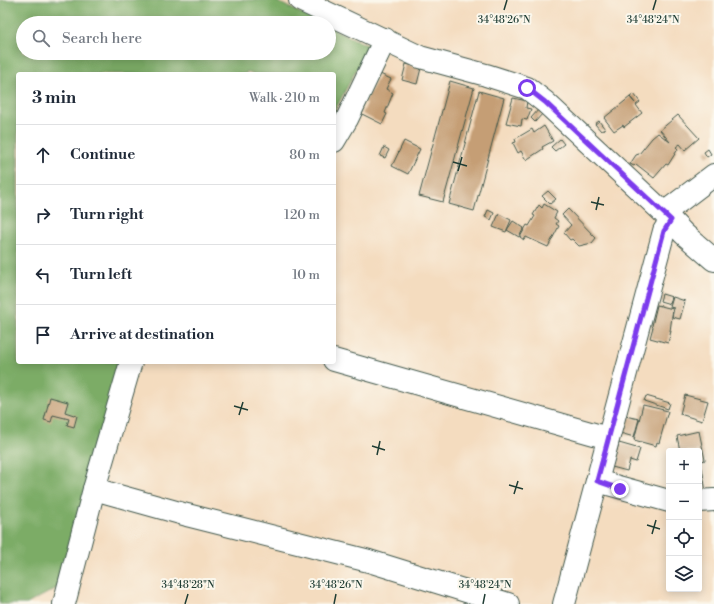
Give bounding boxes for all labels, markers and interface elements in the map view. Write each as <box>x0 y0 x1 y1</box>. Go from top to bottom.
text: 34°48'26"N <box>478 14 531 26</box>
text: 34°48'24"N <box>627 14 680 26</box>
search box <box>16 16 336 60</box>
icon: search <box>30 27 52 49</box>
text: Search here <box>62 29 142 48</box>
route start <box>518 79 536 97</box>
text: 3 min <box>32 87 76 109</box>
text: Walk · 210 m <box>249 90 320 106</box>
icon: ahead <box>32 144 54 166</box>
text: Continue <box>70 145 135 164</box>
text: 80 m <box>289 147 320 163</box>
icon: right <box>32 204 54 226</box>
text: Turn right <box>70 205 144 224</box>
text: 120 m <box>284 207 320 223</box>
icon: left <box>32 264 54 286</box>
text: Turn left <box>70 265 132 284</box>
text: 10 m <box>292 267 320 283</box>
icon: arrive <box>32 324 54 346</box>
text: Arrive at destination <box>70 325 214 344</box>
map controls <box>666 448 702 592</box>
button: + <box>666 448 702 484</box>
route end <box>611 480 629 498</box>
button: − <box>666 484 702 520</box>
button: locate <box>666 520 702 556</box>
button: layers <box>666 556 702 592</box>
text: 34°48'28"N <box>162 579 215 591</box>
text: 34°48'26"N <box>310 579 363 591</box>
text: 34°48'24"N <box>459 579 512 591</box>

